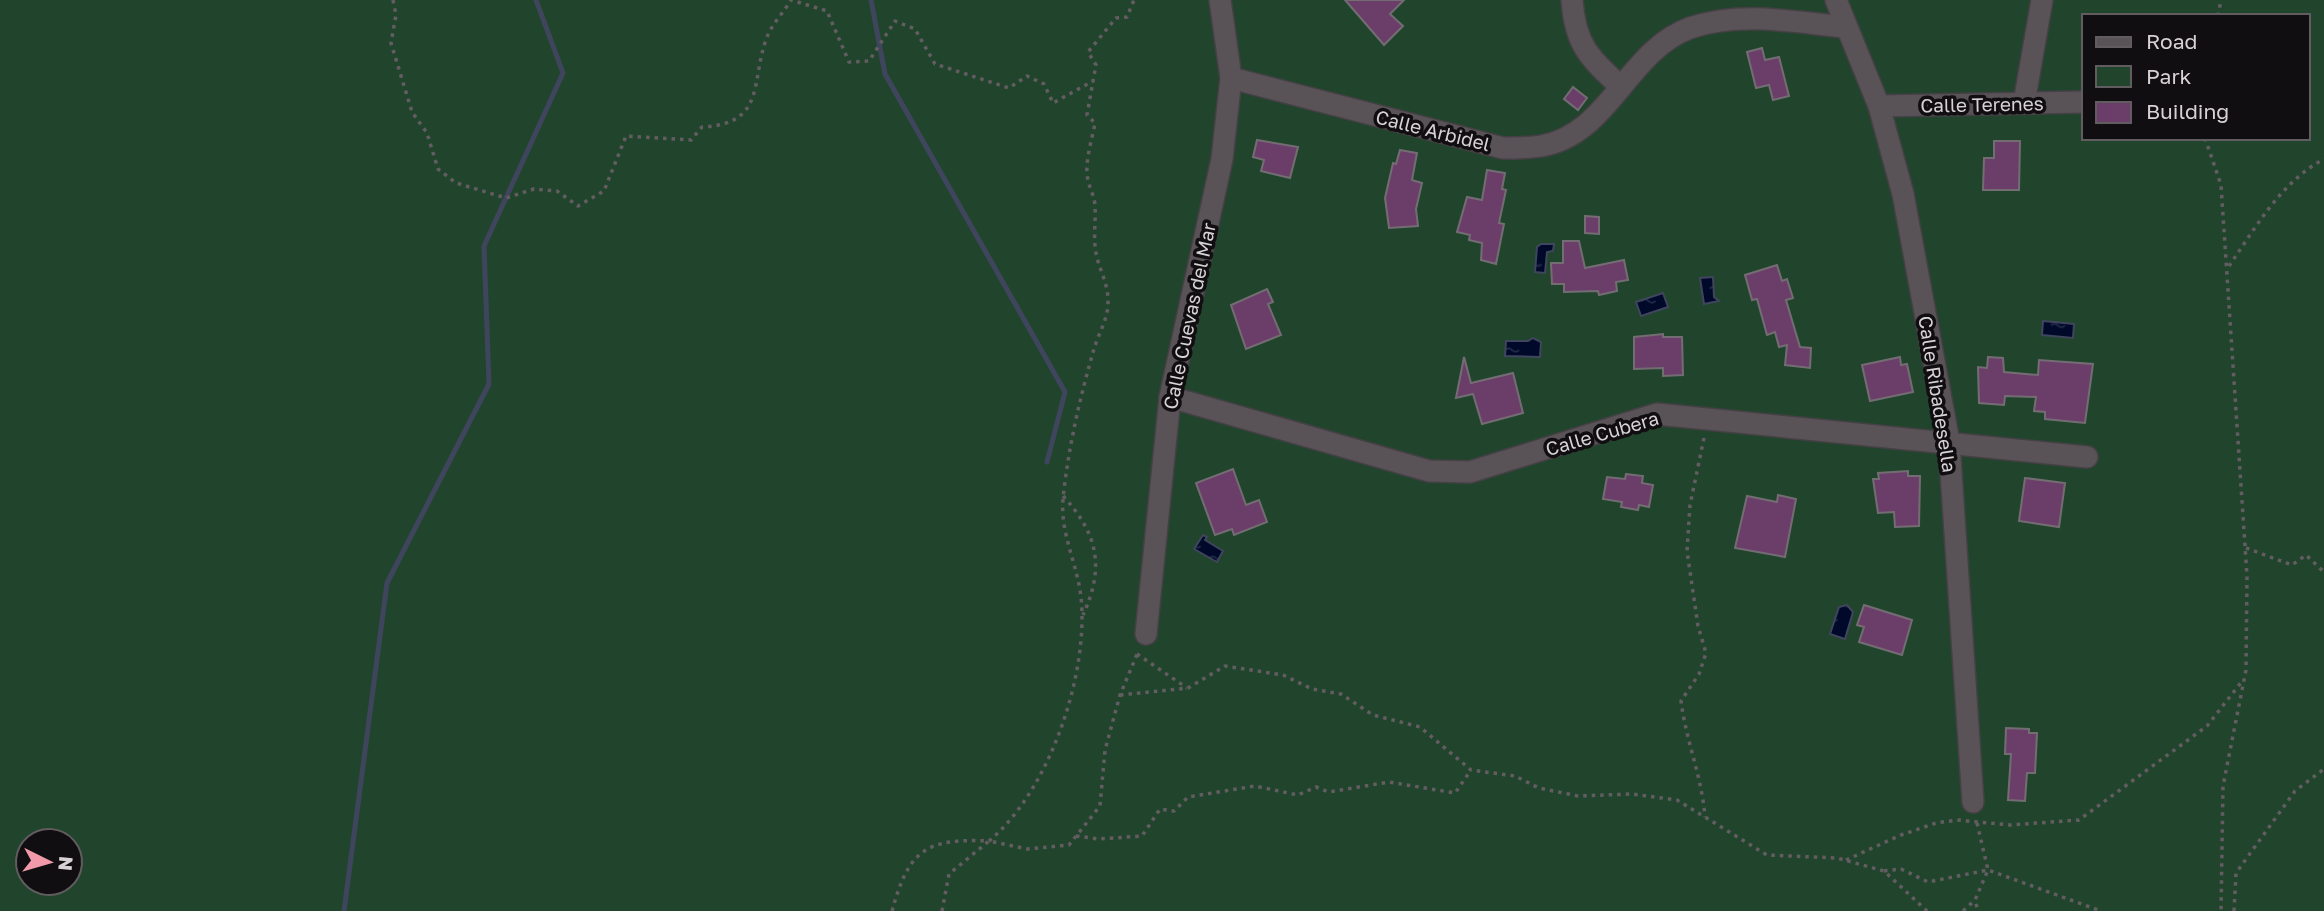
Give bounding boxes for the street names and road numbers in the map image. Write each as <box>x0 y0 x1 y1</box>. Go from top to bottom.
street label: Calle Terenes <box>1920 91 2044 117</box>
street label: Calle Arbidel <box>1373 105 1493 155</box>
street label: Calle Cuevas del Mar <box>1158 220 1220 411</box>
street label: Calle Ribadesella <box>1914 314 1962 474</box>
street label: Calle Cubera <box>1543 406 1661 460</box>

